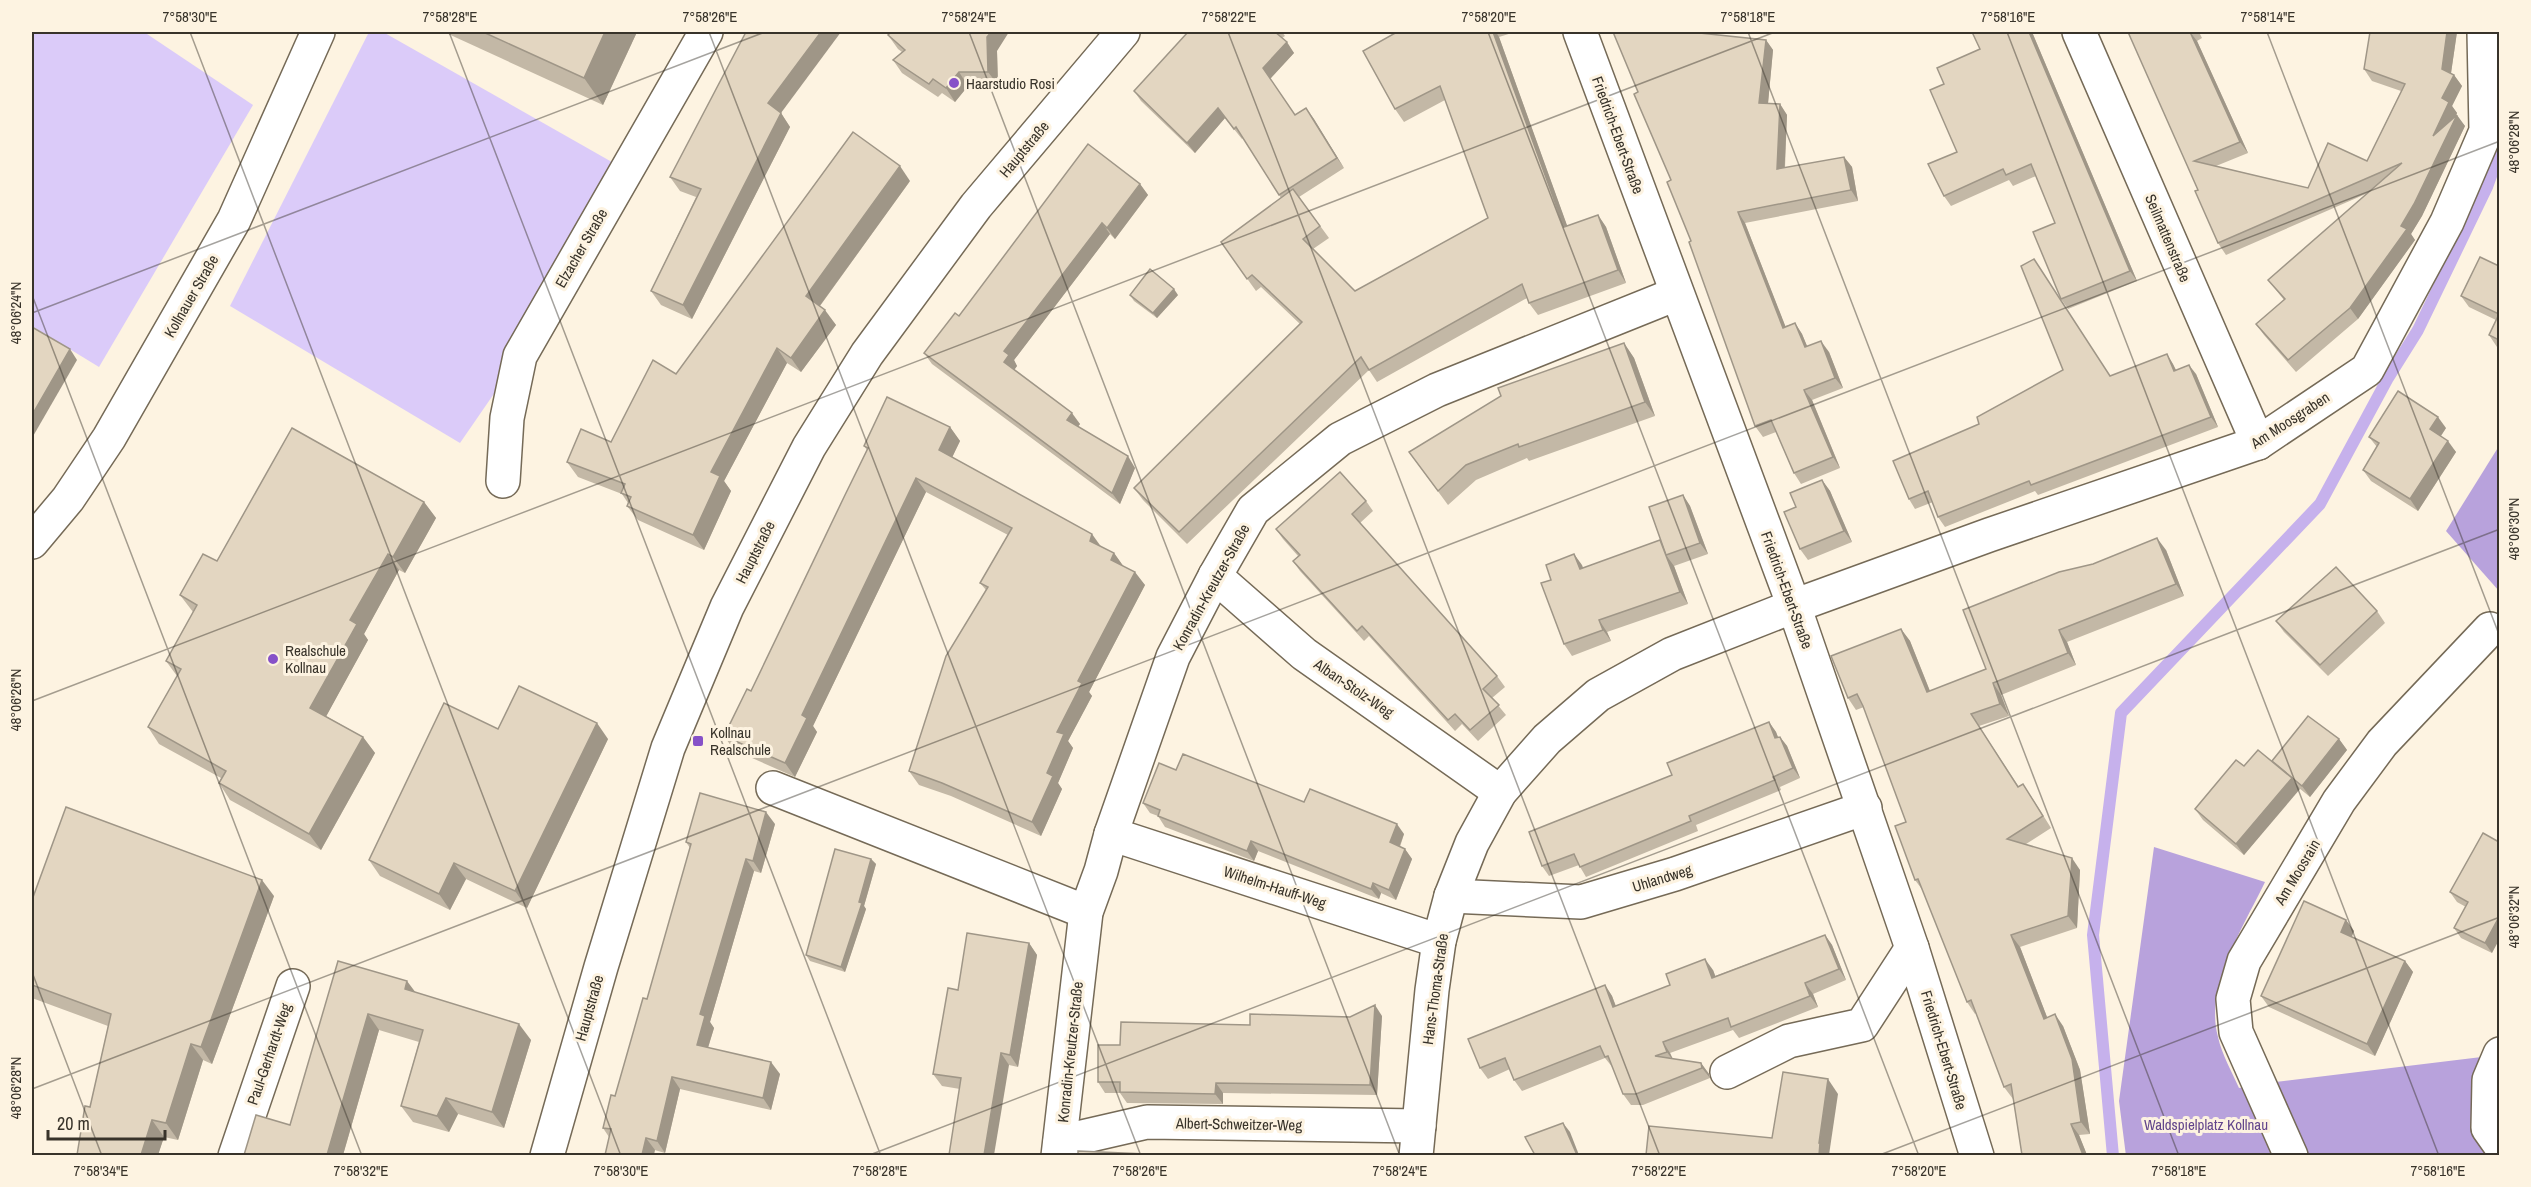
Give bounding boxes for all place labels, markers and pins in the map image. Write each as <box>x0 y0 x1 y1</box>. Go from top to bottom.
place label: Haarstudio Rosi <box>966 73 1055 94</box>
marker: Haarstudio Rosi <box>947 76 961 90</box>
place label: Realschule Kollnau <box>285 640 346 678</box>
marker: Realschule Kollnau <box>266 652 280 666</box>
place label: Kollnau Realschule <box>710 722 771 760</box>
marker: Kollnau Realschule <box>691 734 705 748</box>

